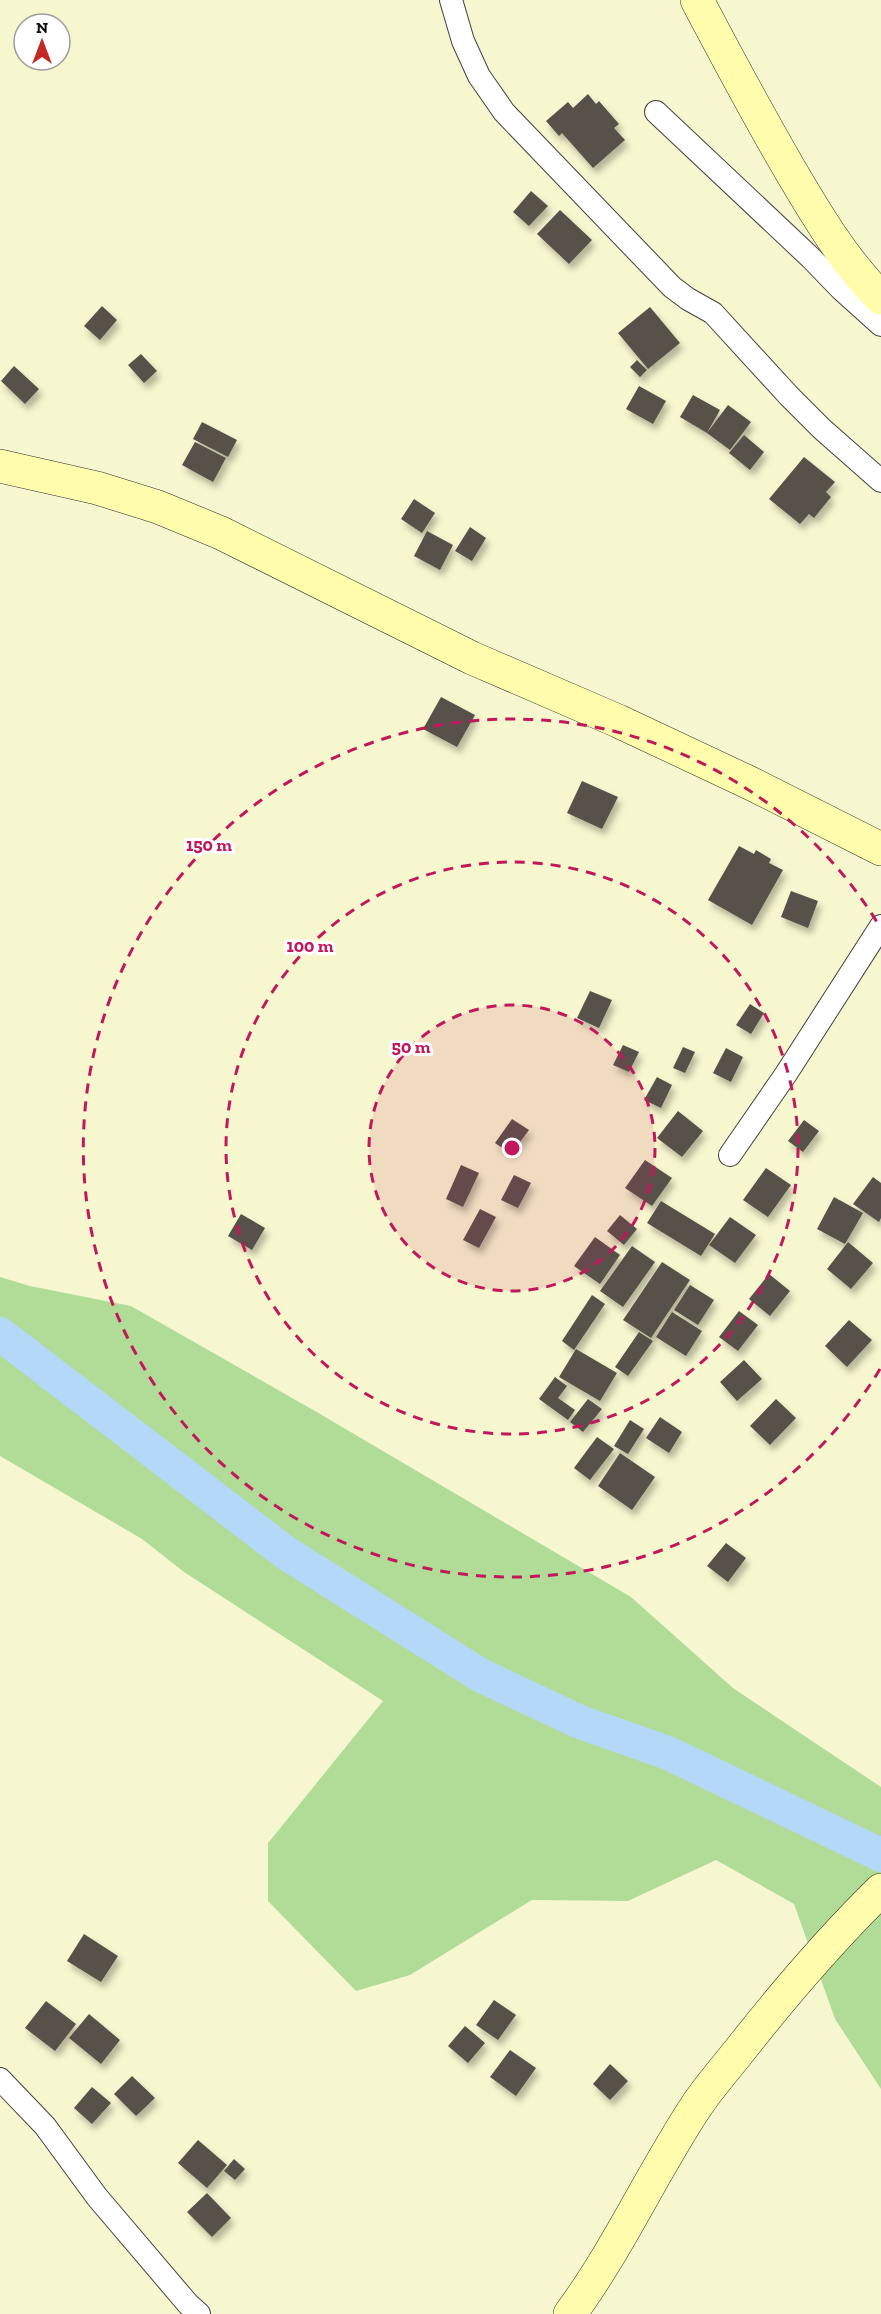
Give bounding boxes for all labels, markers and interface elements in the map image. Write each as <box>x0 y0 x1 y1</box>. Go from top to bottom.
north arrow <box>12 12 72 72</box>
text: N <box>36 18 48 37</box>
text: 150 m <box>186 834 232 856</box>
text: 100 m <box>286 935 334 957</box>
text: 50 m <box>392 1036 431 1058</box>
centre of rings <box>502 1138 522 1158</box>

